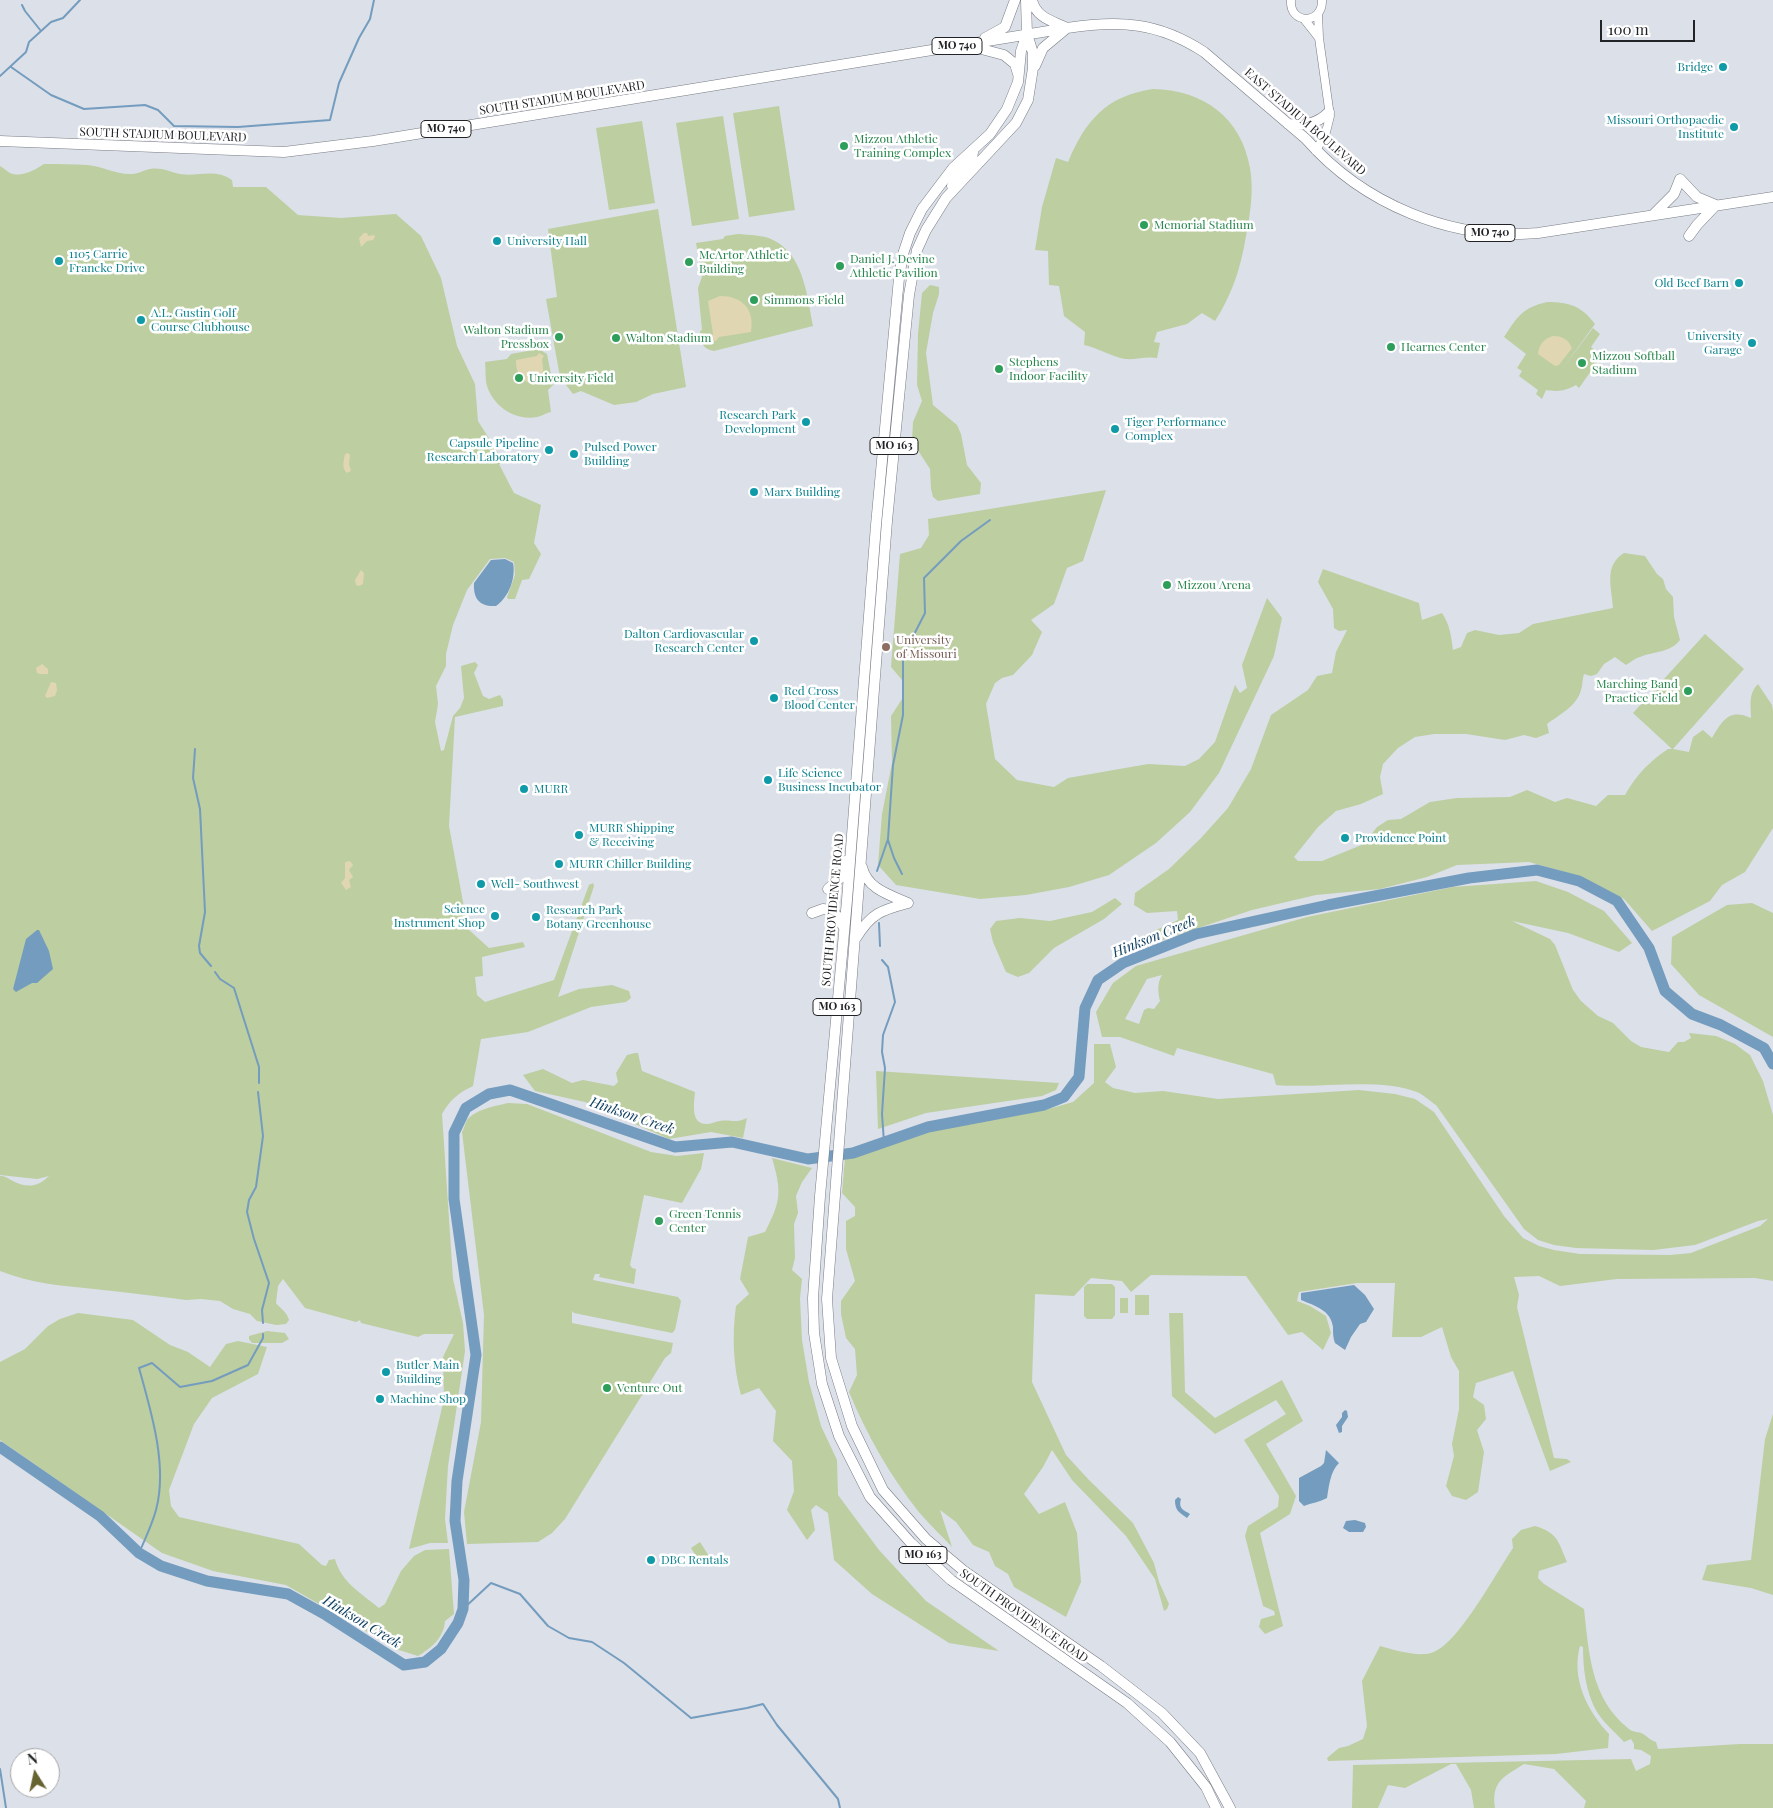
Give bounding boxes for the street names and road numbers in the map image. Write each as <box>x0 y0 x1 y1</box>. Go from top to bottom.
road number: MO 740 <box>932 37 982 54</box>
street label: EAST STADIUM BOULEVARD <box>1241 65 1369 179</box>
street label: SOUTH STADIUM BOULEVARD <box>478 78 646 118</box>
road number: MO 740 <box>421 120 471 138</box>
street label: SOUTH STADIUM BOULEVARD <box>79 125 247 145</box>
road number: MO 740 <box>1465 224 1515 242</box>
road number: MO 163 <box>870 438 918 454</box>
street label: SOUTH PROVIDENCE ROAD <box>819 833 847 987</box>
road number: MO 163 <box>813 999 861 1016</box>
road number: MO 163 <box>899 1546 947 1564</box>
street label: SOUTH PROVIDENCE ROAD <box>957 1566 1091 1666</box>

